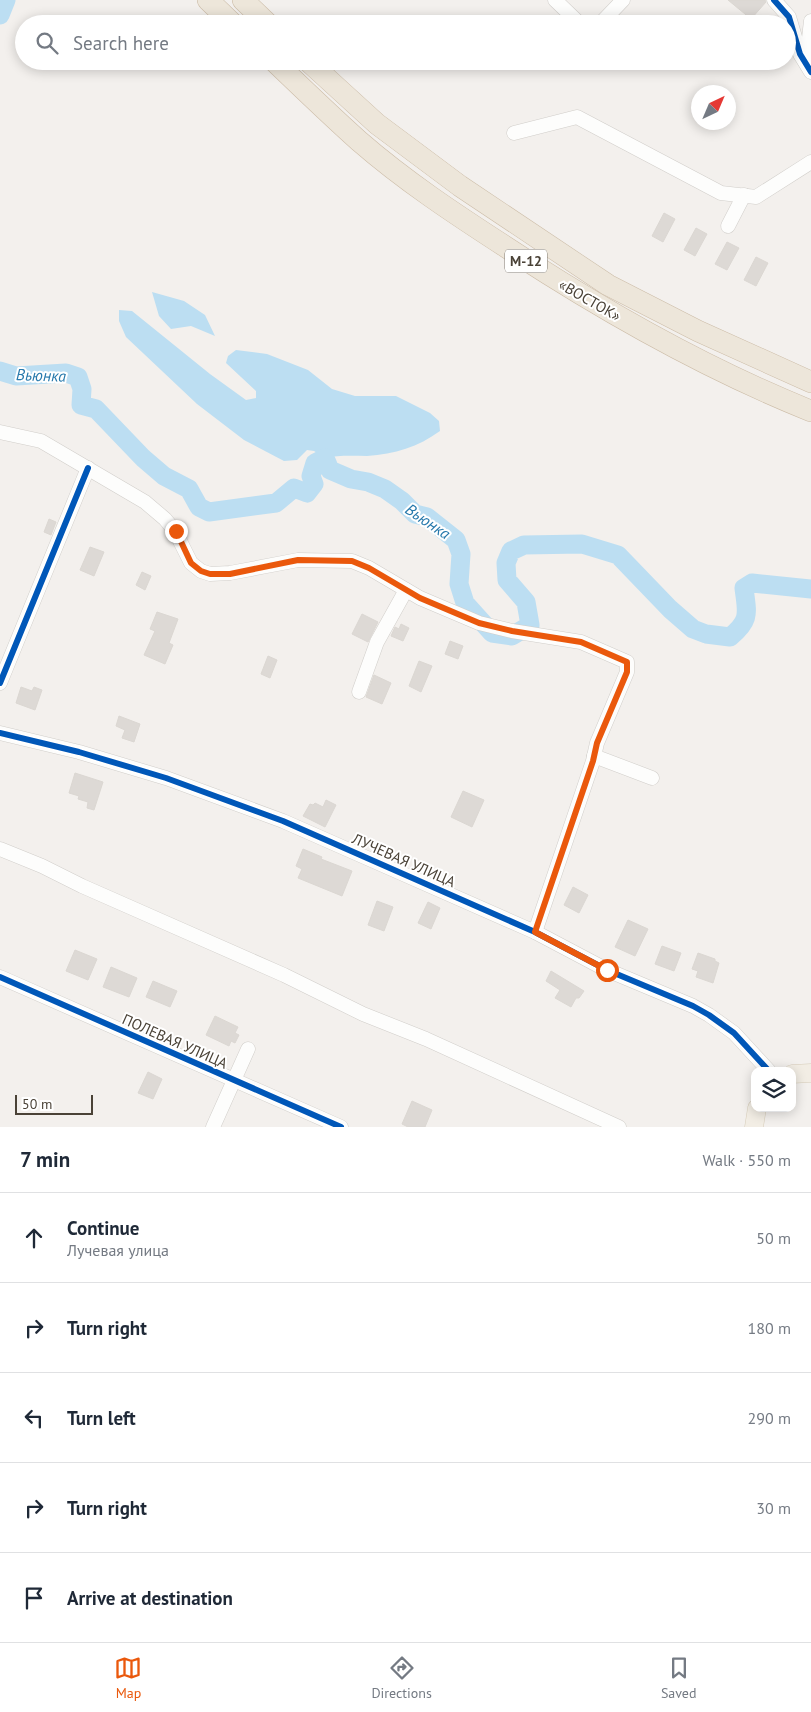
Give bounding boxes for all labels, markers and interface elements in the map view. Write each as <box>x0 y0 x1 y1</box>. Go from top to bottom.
search box <box>15 15 796 70</box>
icon: search <box>33 29 61 57</box>
text: Search here <box>73 31 169 55</box>
north arrow <box>691 85 736 130</box>
road number: М-12 <box>505 250 547 272</box>
street label: «ВОСТОК» <box>555 275 625 325</box>
water label: Вьюнка <box>16 364 67 386</box>
water label: Вьюнка <box>402 499 455 543</box>
route end <box>165 520 188 543</box>
street label: ЛУЧЕВАЯ УЛИЦА <box>349 828 459 891</box>
route start <box>596 959 619 982</box>
street label: ПОЛЕВАЯ УЛИЦА <box>119 1009 231 1073</box>
map controls <box>751 1067 796 1112</box>
button: layers <box>751 1067 796 1112</box>
scale bar <box>15 1092 92 1115</box>
text: 50 m <box>22 1095 52 1113</box>
text: 7 min <box>20 1146 70 1173</box>
text: Walk · 550 m <box>702 1150 791 1170</box>
text: Continue <box>67 1216 139 1240</box>
icon: ahead <box>20 1224 48 1252</box>
text: 50 m <box>756 1228 791 1248</box>
text: Лучевая улица <box>67 1240 169 1260</box>
icon: right <box>20 1314 48 1342</box>
text: Turn right <box>67 1316 147 1340</box>
text: 180 m <box>748 1318 791 1338</box>
icon: left <box>20 1404 48 1432</box>
text: Turn left <box>67 1406 136 1430</box>
text: 290 m <box>748 1408 791 1428</box>
icon: right <box>20 1494 48 1522</box>
text: Turn right <box>67 1496 147 1520</box>
text: 30 m <box>756 1498 791 1518</box>
icon: arrive <box>20 1584 48 1612</box>
text: Arrive at destination <box>67 1586 233 1610</box>
tab: Map <box>114 1654 142 1702</box>
tab: Directions <box>371 1654 432 1702</box>
tab: Saved <box>661 1654 697 1702</box>

